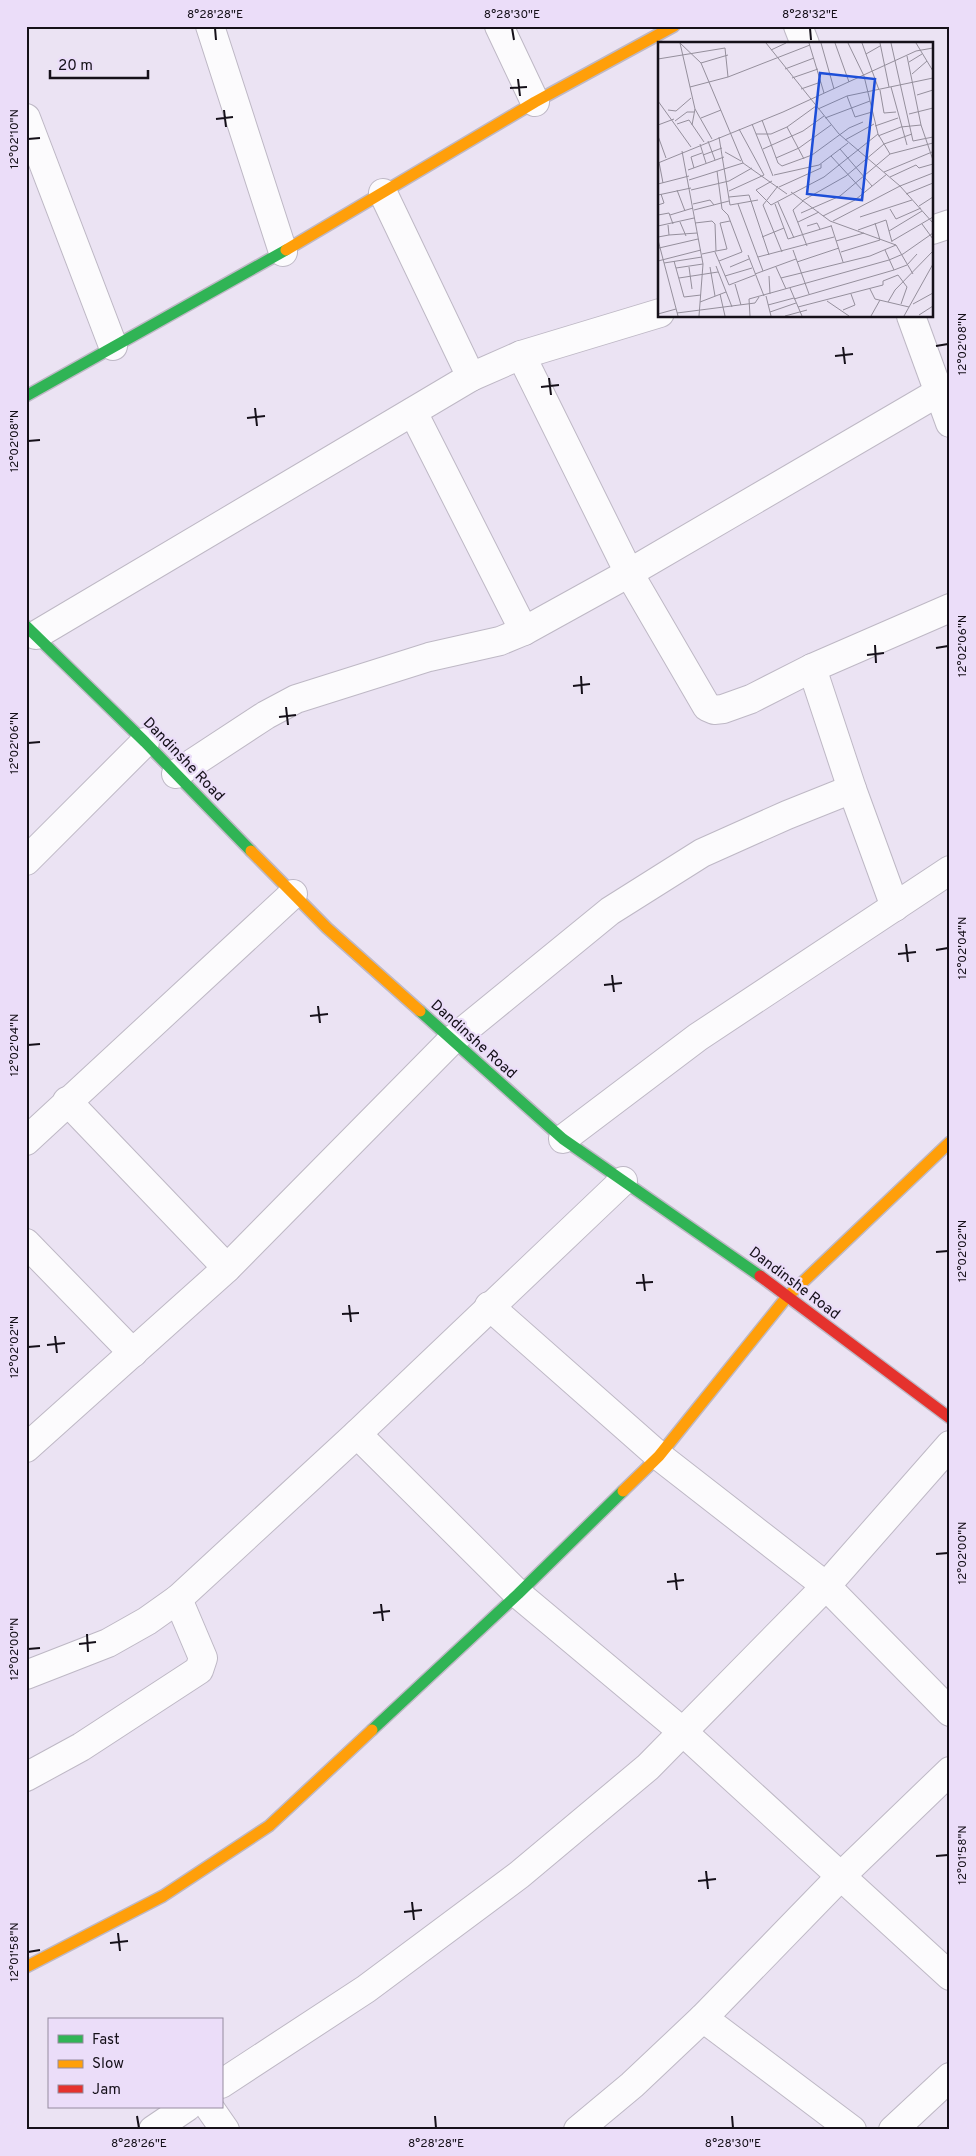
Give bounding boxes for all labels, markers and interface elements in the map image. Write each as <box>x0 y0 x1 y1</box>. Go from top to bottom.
text: 8°28'28"E <box>187 7 243 23</box>
text: 8°28'30"E <box>484 7 540 23</box>
text: 8°28'32"E <box>782 7 838 23</box>
inset map <box>658 42 934 318</box>
scale bar <box>50 48 148 80</box>
text: 20 m <box>58 57 93 76</box>
text: 12°02'10"N <box>7 109 23 169</box>
text: 12°02'08"N <box>955 313 971 375</box>
text: 12°02'08"N <box>7 410 23 472</box>
text: 12°02'06"N <box>955 615 971 677</box>
text: 12°02'06"N <box>7 712 23 774</box>
street label: Dandinshe Road <box>138 714 228 806</box>
text: 12°02'04"N <box>955 917 971 979</box>
street label: Dandinshe Road <box>426 996 520 1084</box>
text: 12°02'04"N <box>7 1014 23 1076</box>
text: 12°02'02"N <box>955 1220 971 1282</box>
street label: Dandinshe Road <box>745 1243 843 1325</box>
text: 12°02'02"N <box>7 1316 23 1378</box>
text: 12°02'00"N <box>955 1522 971 1585</box>
text: 12°02'00"N <box>7 1618 23 1681</box>
text: 12°01'58"N <box>955 1825 971 1885</box>
text: 12°01'58"N <box>7 1922 23 1982</box>
legend <box>48 2018 222 2108</box>
text: Fast <box>92 2031 120 2050</box>
text: Slow <box>92 2055 124 2074</box>
text: Jam <box>92 2081 121 2100</box>
text: 8°28'26"E <box>111 2136 167 2152</box>
text: 8°28'28"E <box>408 2136 464 2152</box>
text: 8°28'30"E <box>705 2136 761 2152</box>

